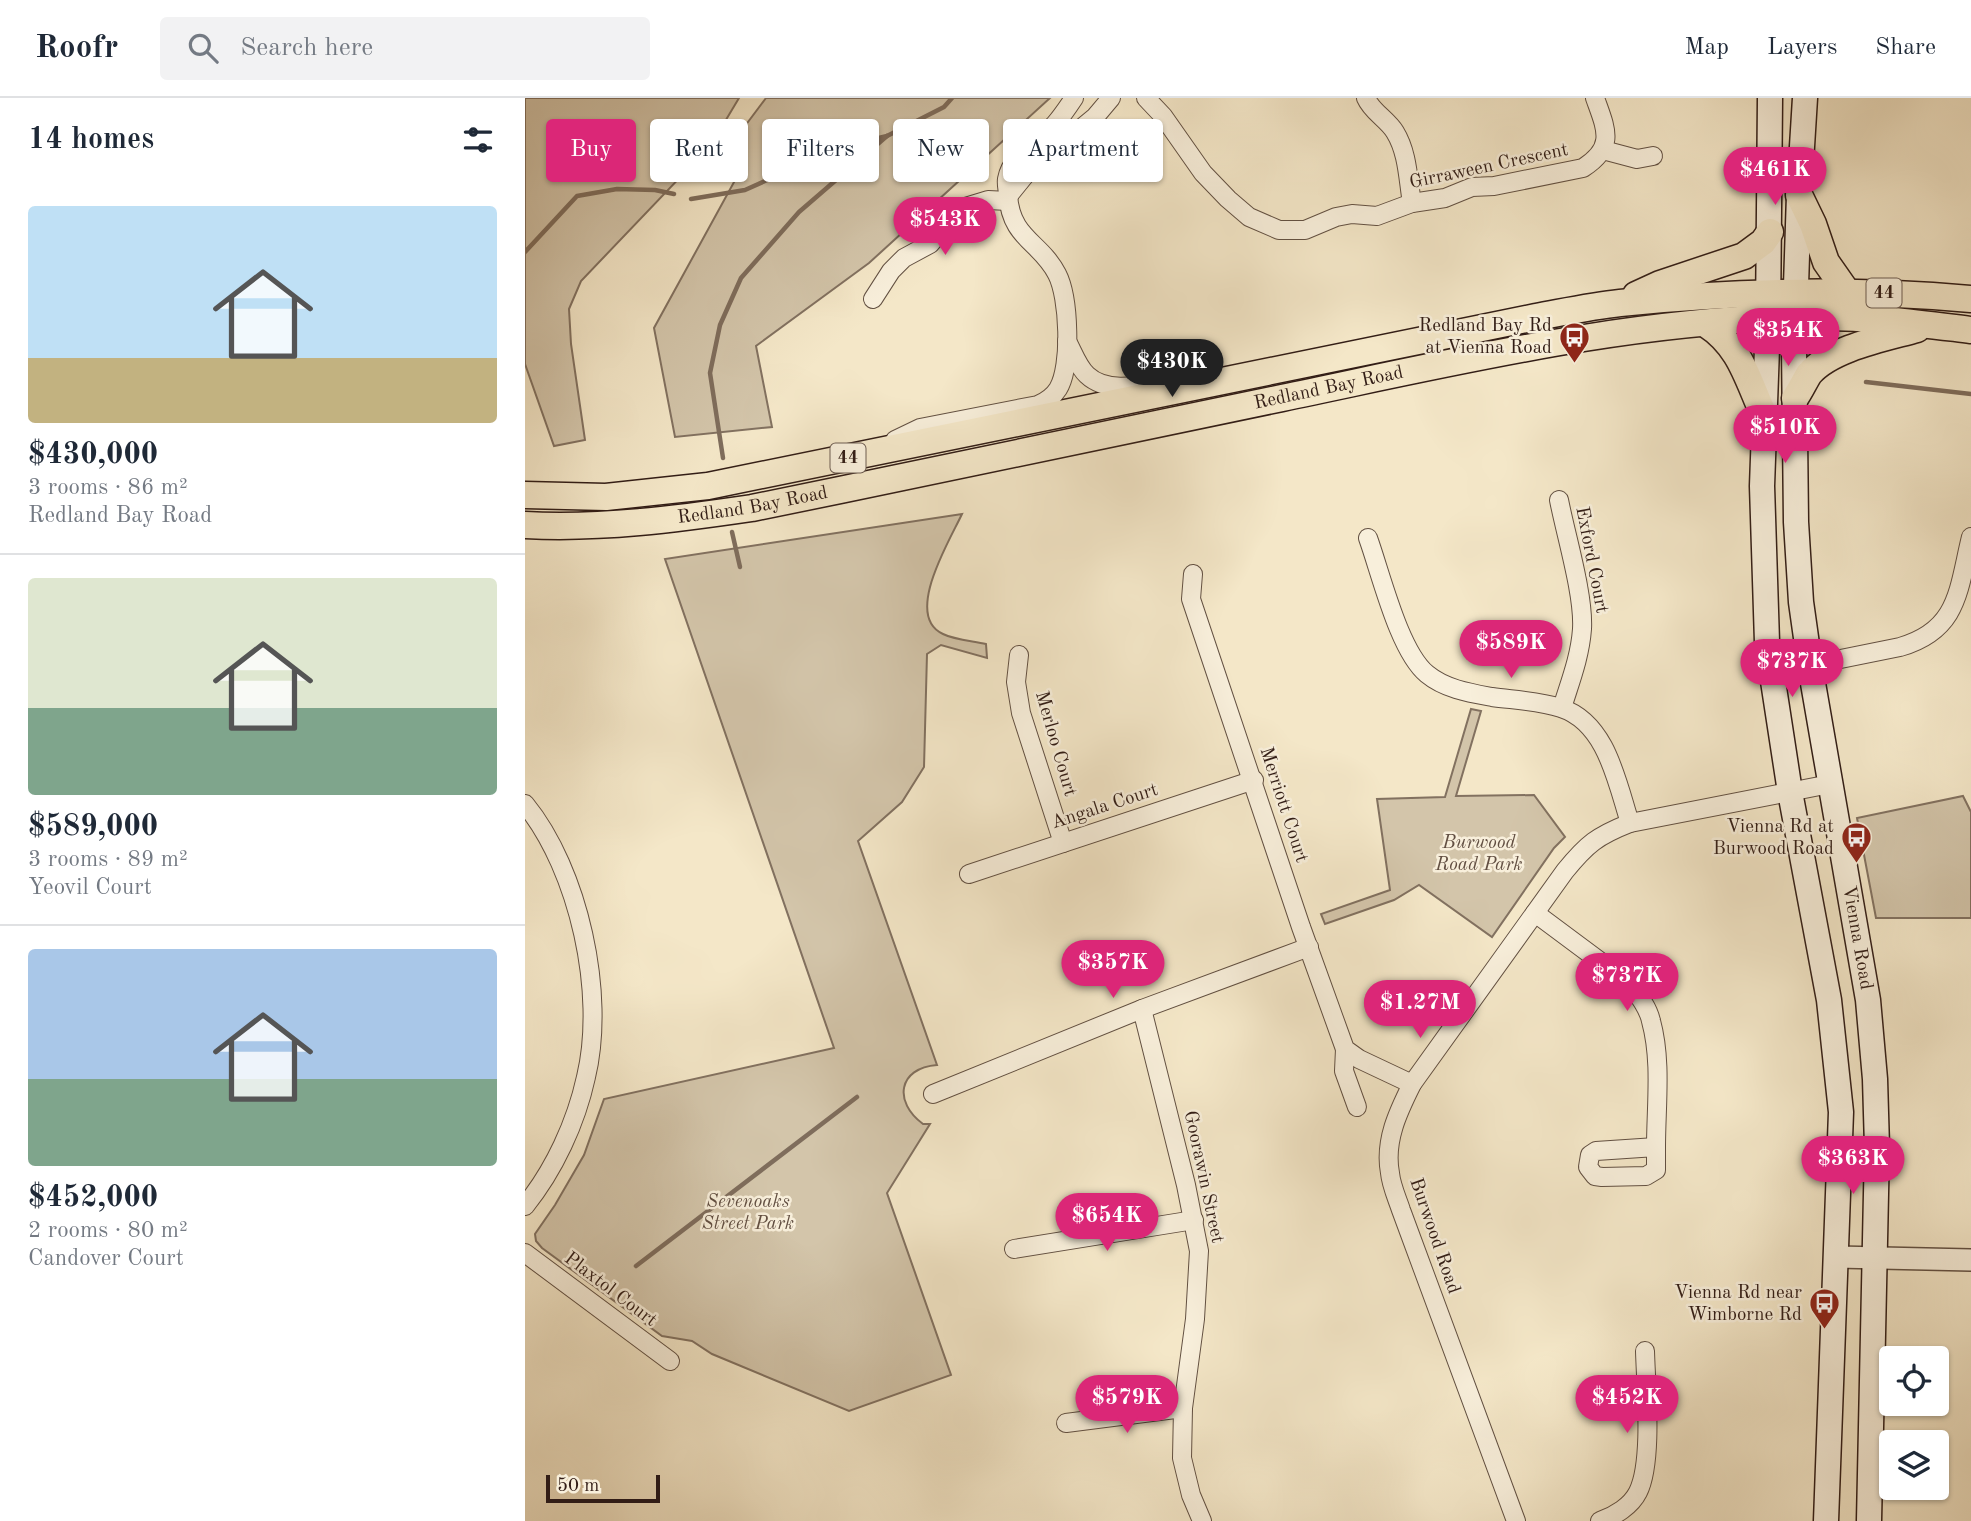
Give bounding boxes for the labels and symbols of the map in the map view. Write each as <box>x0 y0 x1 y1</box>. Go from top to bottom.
street label: Girraween Crescent <box>1408 141 1570 193</box>
pin: $461K <box>1726 148 1824 207</box>
pin: $543K <box>896 198 994 257</box>
road number: 44 <box>1867 278 1901 308</box>
pin: $354K <box>1739 308 1837 368</box>
place label: Redland Bay Rd at Vienna Road <box>1419 317 1552 358</box>
bus stop icon: Redland Bay Rd at Vienna Road <box>1558 320 1592 364</box>
pin: $430K <box>1123 340 1221 399</box>
street label: Redland Bay Road <box>1252 363 1405 413</box>
pin: $510K <box>1736 406 1834 465</box>
road number: 44 <box>831 444 865 472</box>
street label: Redland Bay Road <box>676 483 830 528</box>
street label: Exford Court <box>1571 505 1611 615</box>
pin: $589K <box>1462 620 1560 680</box>
pin: $737K <box>1743 640 1841 699</box>
street label: Merloo Court <box>1031 689 1079 799</box>
street label: Merriott Court <box>1255 745 1311 865</box>
street label: Angala Court <box>1049 781 1161 833</box>
place label: Vienna Rd at Burwood Road <box>1713 818 1834 859</box>
bus stop icon: Vienna Rd at Burwood Road <box>1840 821 1874 865</box>
park label: Burwood Road Park <box>1434 834 1523 875</box>
street label: Vienna Road <box>1839 884 1876 991</box>
pin: $357K <box>1064 940 1162 1000</box>
pin: $737K <box>1578 954 1676 1013</box>
pin: $1.27M <box>1363 981 1477 1040</box>
street label: Goorawin Street <box>1180 1109 1226 1245</box>
pin: $363K <box>1804 1136 1902 1196</box>
street label: Burwood Road <box>1405 1176 1463 1297</box>
park label: Sevenoaks Street Park <box>702 1193 794 1234</box>
pin: $654K <box>1058 1194 1156 1253</box>
street label: Plaxtol Court <box>560 1249 660 1331</box>
place label: Vienna Rd near Wimborne Rd <box>1674 1284 1802 1325</box>
bus stop icon: Vienna Rd near Wimborne Rd <box>1808 1287 1842 1331</box>
pin: $579K <box>1078 1376 1176 1435</box>
pin: $452K <box>1578 1376 1676 1435</box>
scale bar <box>546 1472 660 1504</box>

